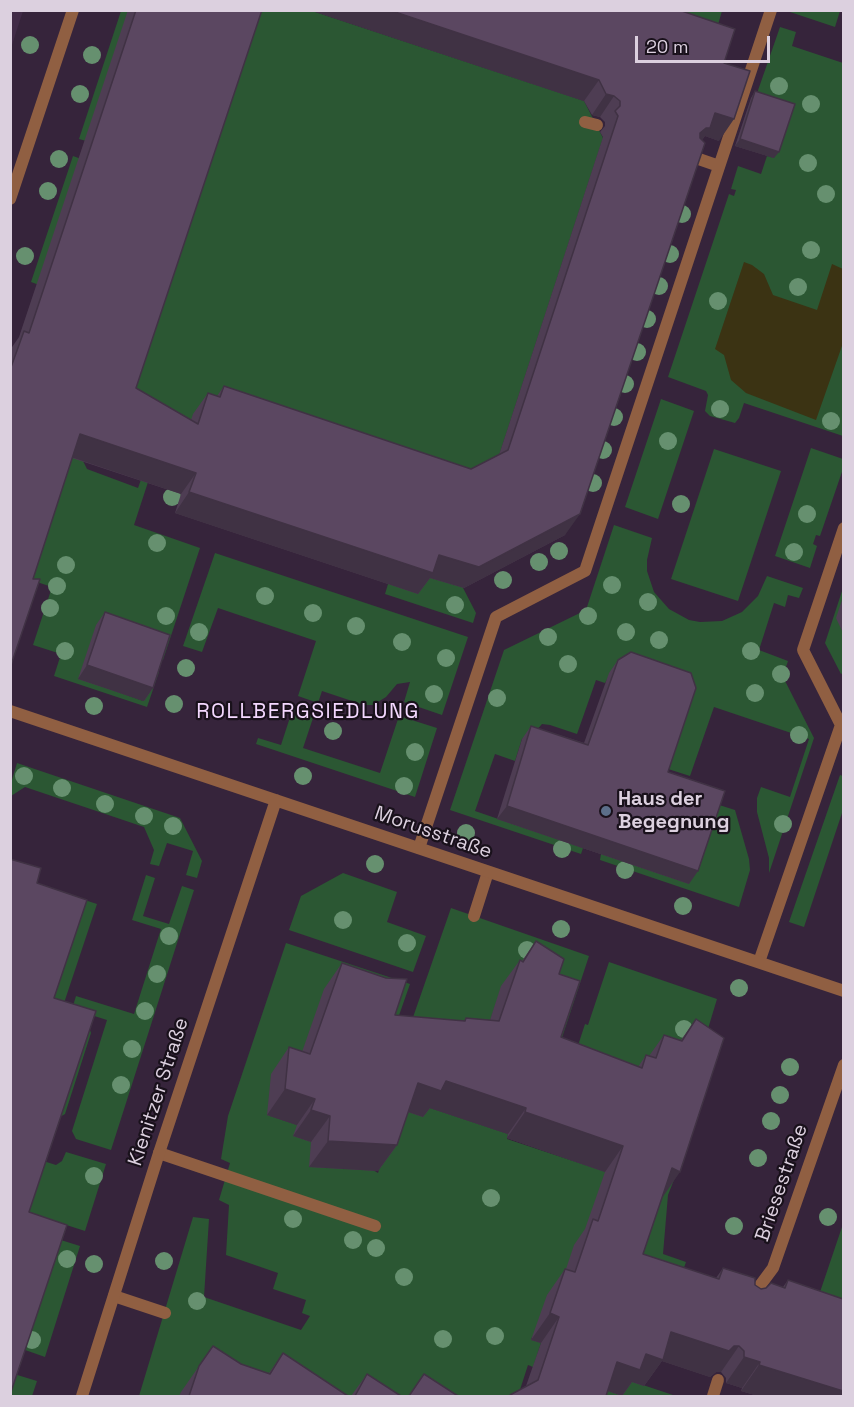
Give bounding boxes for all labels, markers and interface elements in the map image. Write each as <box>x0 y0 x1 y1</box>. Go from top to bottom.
scale bar <box>638 24 773 62</box>
text: 20 m <box>646 35 689 58</box>
district label: ROLLBERGSIEDLUNG <box>196 699 420 725</box>
place label: Haus der Begegnung <box>618 788 729 835</box>
street label: Morusstraße <box>371 802 495 864</box>
marker: Haus der Begegnung <box>599 804 613 818</box>
street label: Kienitzer Straße <box>124 1015 194 1169</box>
street label: Briesestraße <box>751 1121 813 1245</box>

